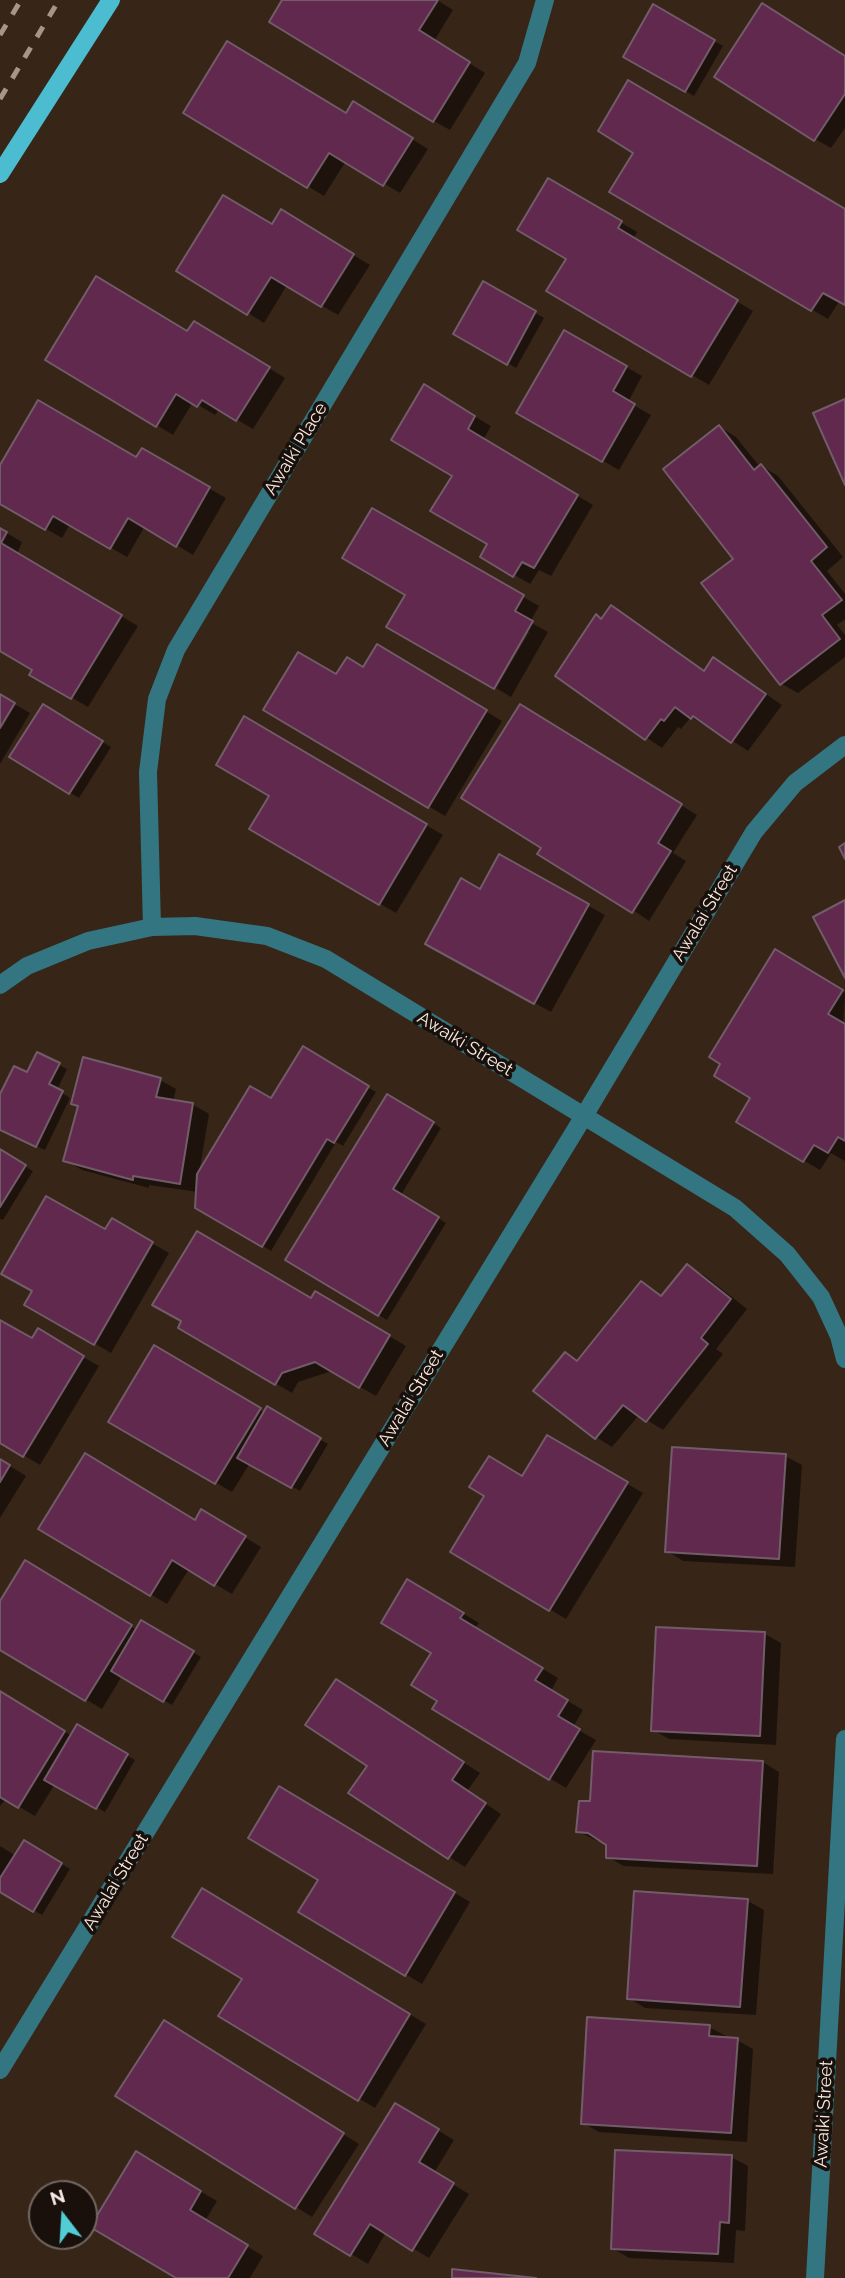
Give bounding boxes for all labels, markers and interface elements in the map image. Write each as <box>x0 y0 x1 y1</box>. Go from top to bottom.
street label: Awaiki Place <box>260 399 332 499</box>
street label: Awalai Street <box>668 861 742 965</box>
street label: Awaiki Street <box>413 1007 517 1081</box>
street label: Awalai Street <box>374 1346 448 1450</box>
street label: Awalai Street <box>79 1830 153 1934</box>
street label: Awaiki Street <box>810 2060 838 2168</box>
north arrow <box>28 2180 98 2250</box>
text: N <box>47 2184 68 2209</box>

